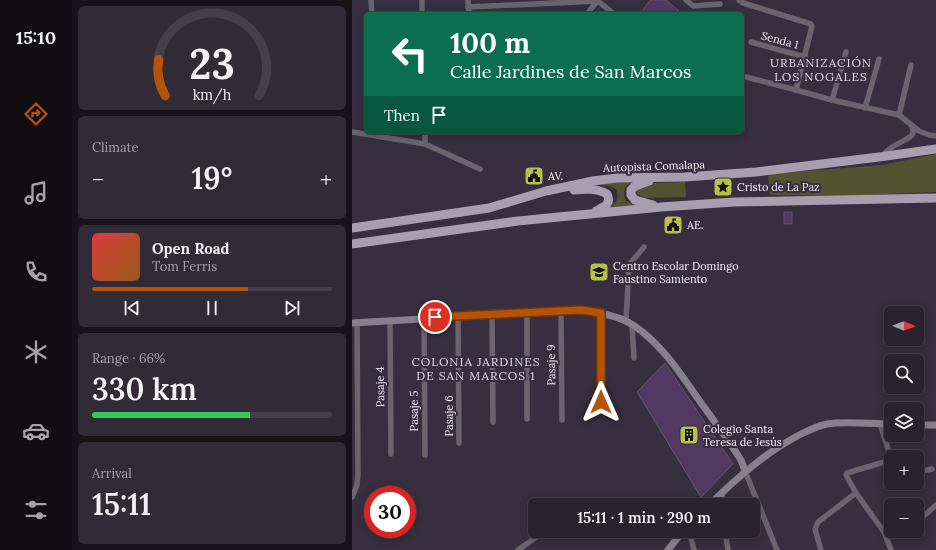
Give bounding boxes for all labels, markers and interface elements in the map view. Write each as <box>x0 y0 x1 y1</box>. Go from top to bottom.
text: 100 m <box>450 25 530 61</box>
text: 15:10 <box>16 26 56 49</box>
icon: left <box>384 28 436 80</box>
street label: Senda 1 <box>760 28 800 52</box>
text: 23 <box>189 37 235 90</box>
district label: URBANIZACIÓN LOS NOGALES <box>770 55 872 84</box>
text: Calle Jardines de San Marcos <box>450 60 691 83</box>
text: km/h <box>193 86 232 105</box>
icon: directions <box>22 100 50 128</box>
icon: arrive <box>428 104 450 126</box>
text: Then <box>384 106 420 125</box>
text: Climate <box>92 139 139 156</box>
street label: Autopista Comalapa <box>602 157 706 175</box>
text: 19° <box>192 159 232 197</box>
text: − <box>92 165 104 193</box>
text: + <box>320 165 332 193</box>
public building icon: AV. <box>523 165 545 187</box>
place label: AV. <box>547 169 563 183</box>
place icon: Cristo de La Paz <box>712 176 734 198</box>
icon: music <box>22 179 50 207</box>
place label: Cristo de La Paz <box>737 180 820 194</box>
public building icon: AE. <box>662 214 684 236</box>
place label: AE. <box>686 218 703 232</box>
text: Open Road <box>152 239 230 258</box>
icon: phone <box>22 258 50 286</box>
text: Tom Ferris <box>152 258 217 275</box>
place label: Centro Escolar Domingo Faustino Samiento <box>613 259 739 286</box>
school or university icon: Centro Escolar Domingo Faustino Samiento <box>588 261 610 283</box>
icon: previous <box>121 297 143 319</box>
icon: pause <box>201 297 223 319</box>
icon: next <box>281 297 303 319</box>
pin <box>418 300 452 334</box>
icon: arrive <box>424 306 446 328</box>
north arrow <box>884 306 924 346</box>
map controls <box>884 306 924 538</box>
icon: climate <box>22 338 50 366</box>
street label: Pasaje 9 <box>544 344 558 386</box>
text: Range · 66% <box>92 350 165 367</box>
district label: COLONIA JARDINES DE SAN MARCOS 1 <box>411 354 541 383</box>
button: search <box>884 354 924 394</box>
street label: Pasaje 4 <box>373 366 387 407</box>
text: 330 km <box>92 370 197 408</box>
position arrow <box>580 381 622 423</box>
street label: Pasaje 5 <box>407 391 421 431</box>
street label: Pasaje 6 <box>442 395 456 437</box>
button: layers <box>884 402 924 442</box>
icon: car <box>22 417 50 445</box>
place label: Colegio Santa Teresa de Jesús <box>703 422 782 449</box>
building icon: Colegio Santa Teresa de Jesús <box>678 424 700 446</box>
button: + <box>884 450 924 490</box>
text: Arrival <box>92 465 132 482</box>
text: 15:11 <box>92 485 151 523</box>
speed limit sign: 30 <box>364 486 416 538</box>
icon: filters <box>22 496 50 524</box>
button: − <box>884 498 924 538</box>
text: 15:11 · 1 min · 290 m <box>577 508 711 527</box>

